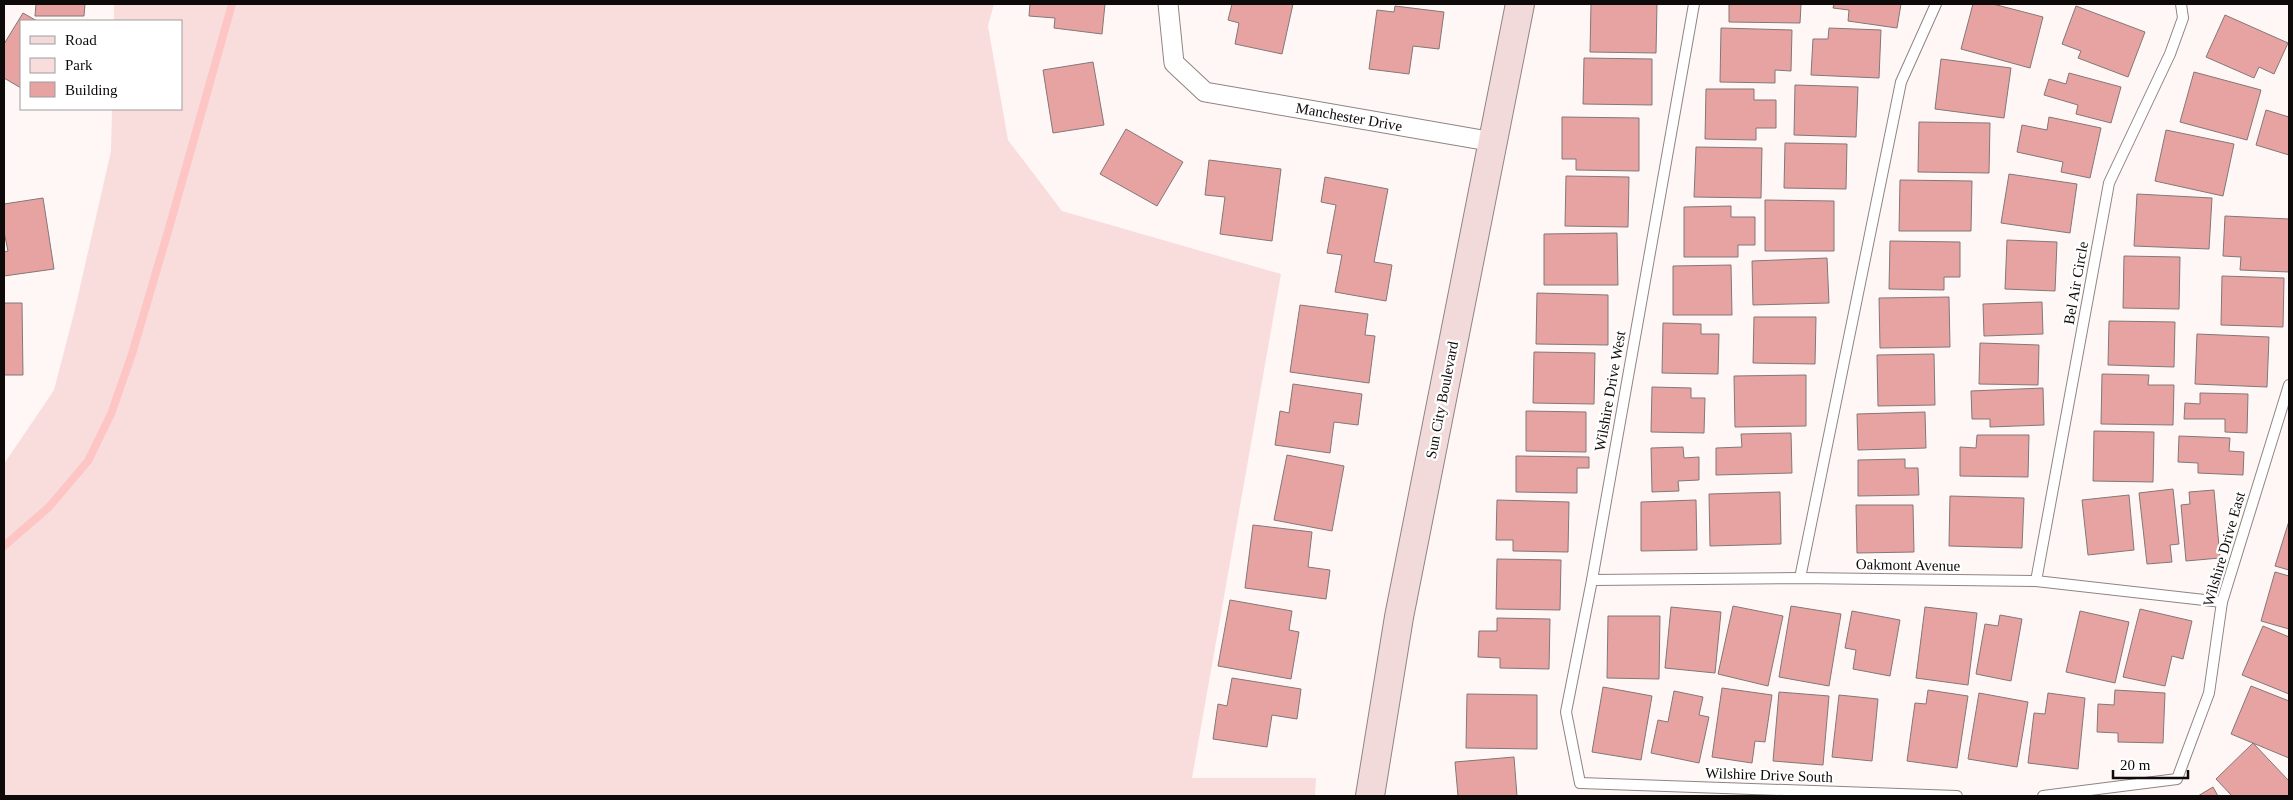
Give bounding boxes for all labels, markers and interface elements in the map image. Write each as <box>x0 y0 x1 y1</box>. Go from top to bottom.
legend <box>20 20 182 110</box>
text: Road <box>65 32 97 48</box>
text: Park <box>65 57 93 73</box>
text: Building <box>65 82 118 98</box>
street label: Manchester Drive <box>1294 100 1404 134</box>
street label: Bel Air Circle <box>2061 240 2091 326</box>
street label: Wilshire Drive West <box>1592 329 1629 452</box>
street label: Sun City Boulevard <box>1423 339 1461 460</box>
street label: Wilshire Drive East <box>2200 489 2248 608</box>
street label: Oakmont Avenue <box>1856 556 1961 574</box>
scale bar <box>2113 748 2188 780</box>
text: 20 m <box>2120 757 2151 773</box>
street label: Wilshire Drive South <box>1705 765 1834 785</box>

